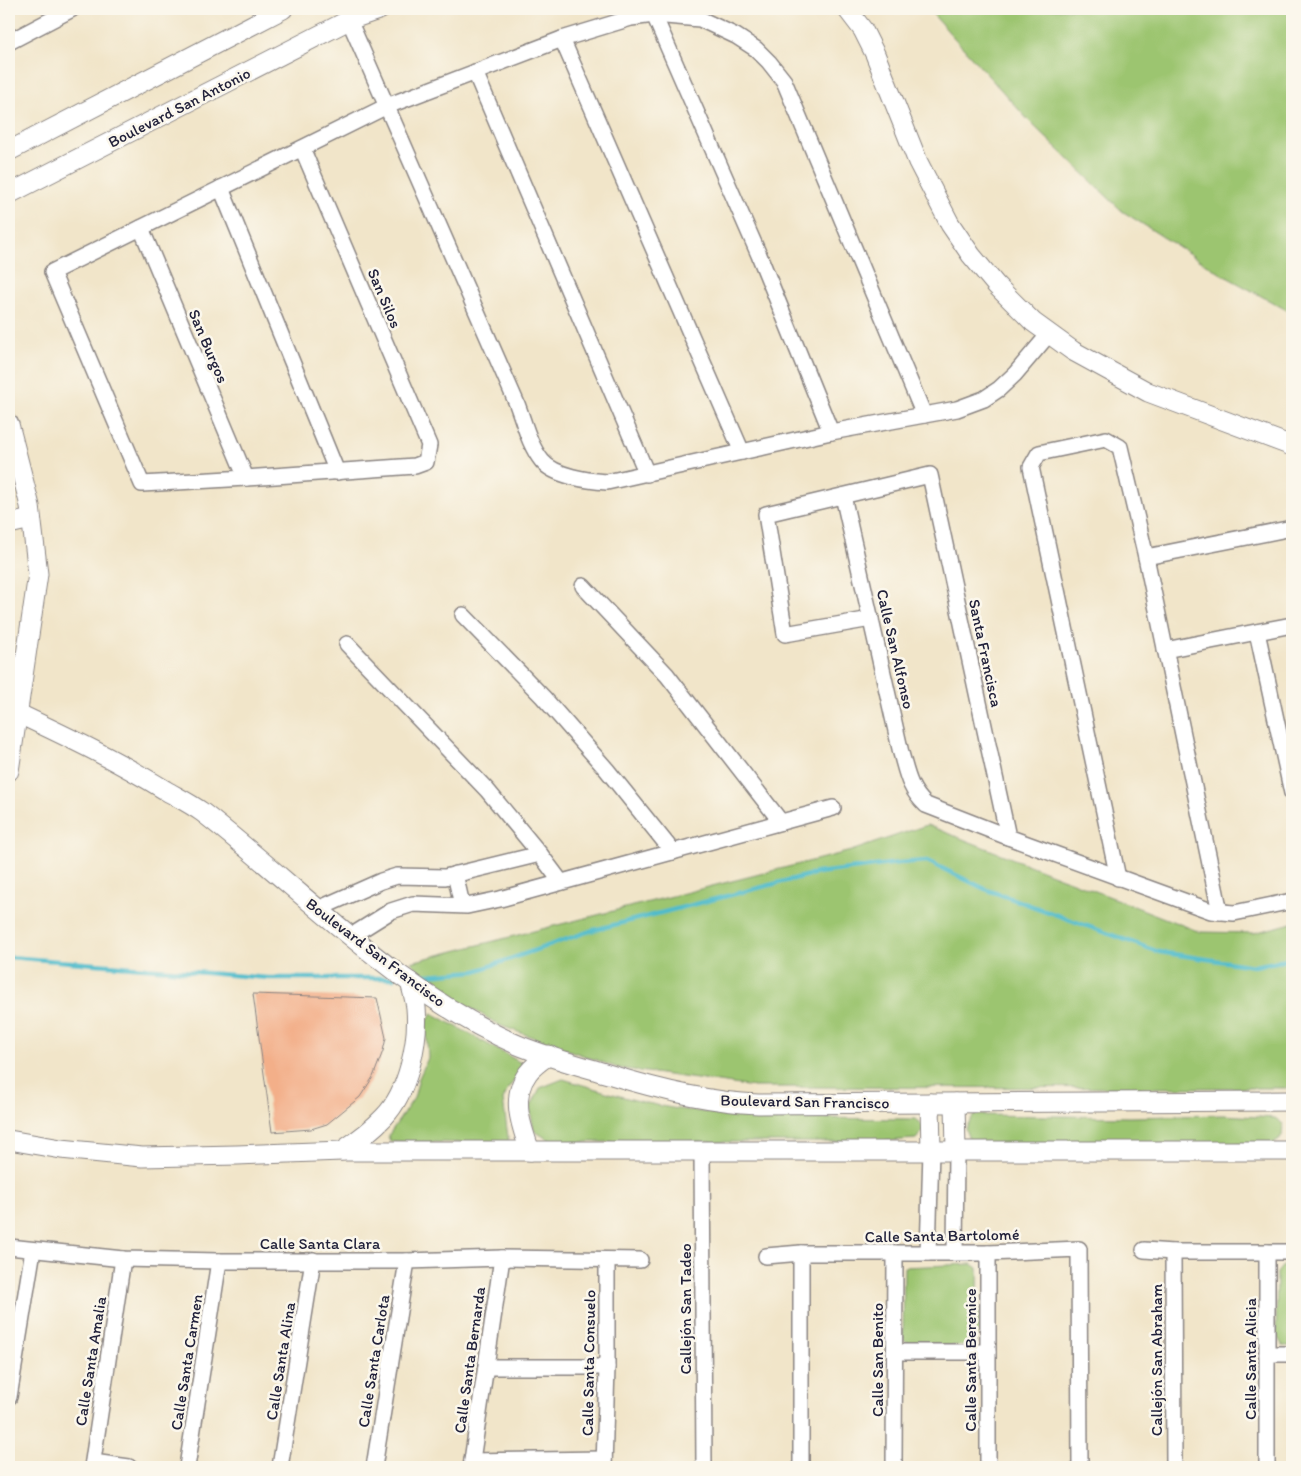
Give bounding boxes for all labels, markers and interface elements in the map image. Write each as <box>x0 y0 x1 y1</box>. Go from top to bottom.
street label: Boulevard San Antonio <box>105 63 254 152</box>
street label: San Silos <box>364 266 406 331</box>
street label: San Burgos <box>184 306 233 386</box>
street label: Calle San Alfonso <box>873 587 919 711</box>
street label: Santa Francisca <box>965 597 1006 709</box>
street label: Boulevard San Francisco <box>302 894 449 1011</box>
street label: Boulevard San Francisco <box>720 1091 890 1112</box>
street label: Calle Santa Bartolomé <box>864 1225 1020 1246</box>
street label: Calle Santa Clara <box>260 1234 381 1253</box>
street label: Callejón San Tadeo <box>676 1243 695 1375</box>
street label: Callejón San Abraham <box>1147 1283 1166 1436</box>
street label: Calle Santa Bernarda <box>450 1285 489 1435</box>
street label: Calle Santa Berenice <box>961 1288 980 1432</box>
street label: Calle Santa Consuelo <box>578 1290 599 1436</box>
street label: Calle Santa Carmen <box>166 1293 207 1432</box>
street label: Calle Santa Carlota <box>354 1293 393 1429</box>
street label: Calle Santa Amalia <box>71 1294 110 1427</box>
street label: Calle Santa Alicia <box>1241 1297 1260 1420</box>
street label: Calle Santa Alina <box>262 1300 299 1422</box>
street label: Calle San Benito <box>868 1303 887 1417</box>

